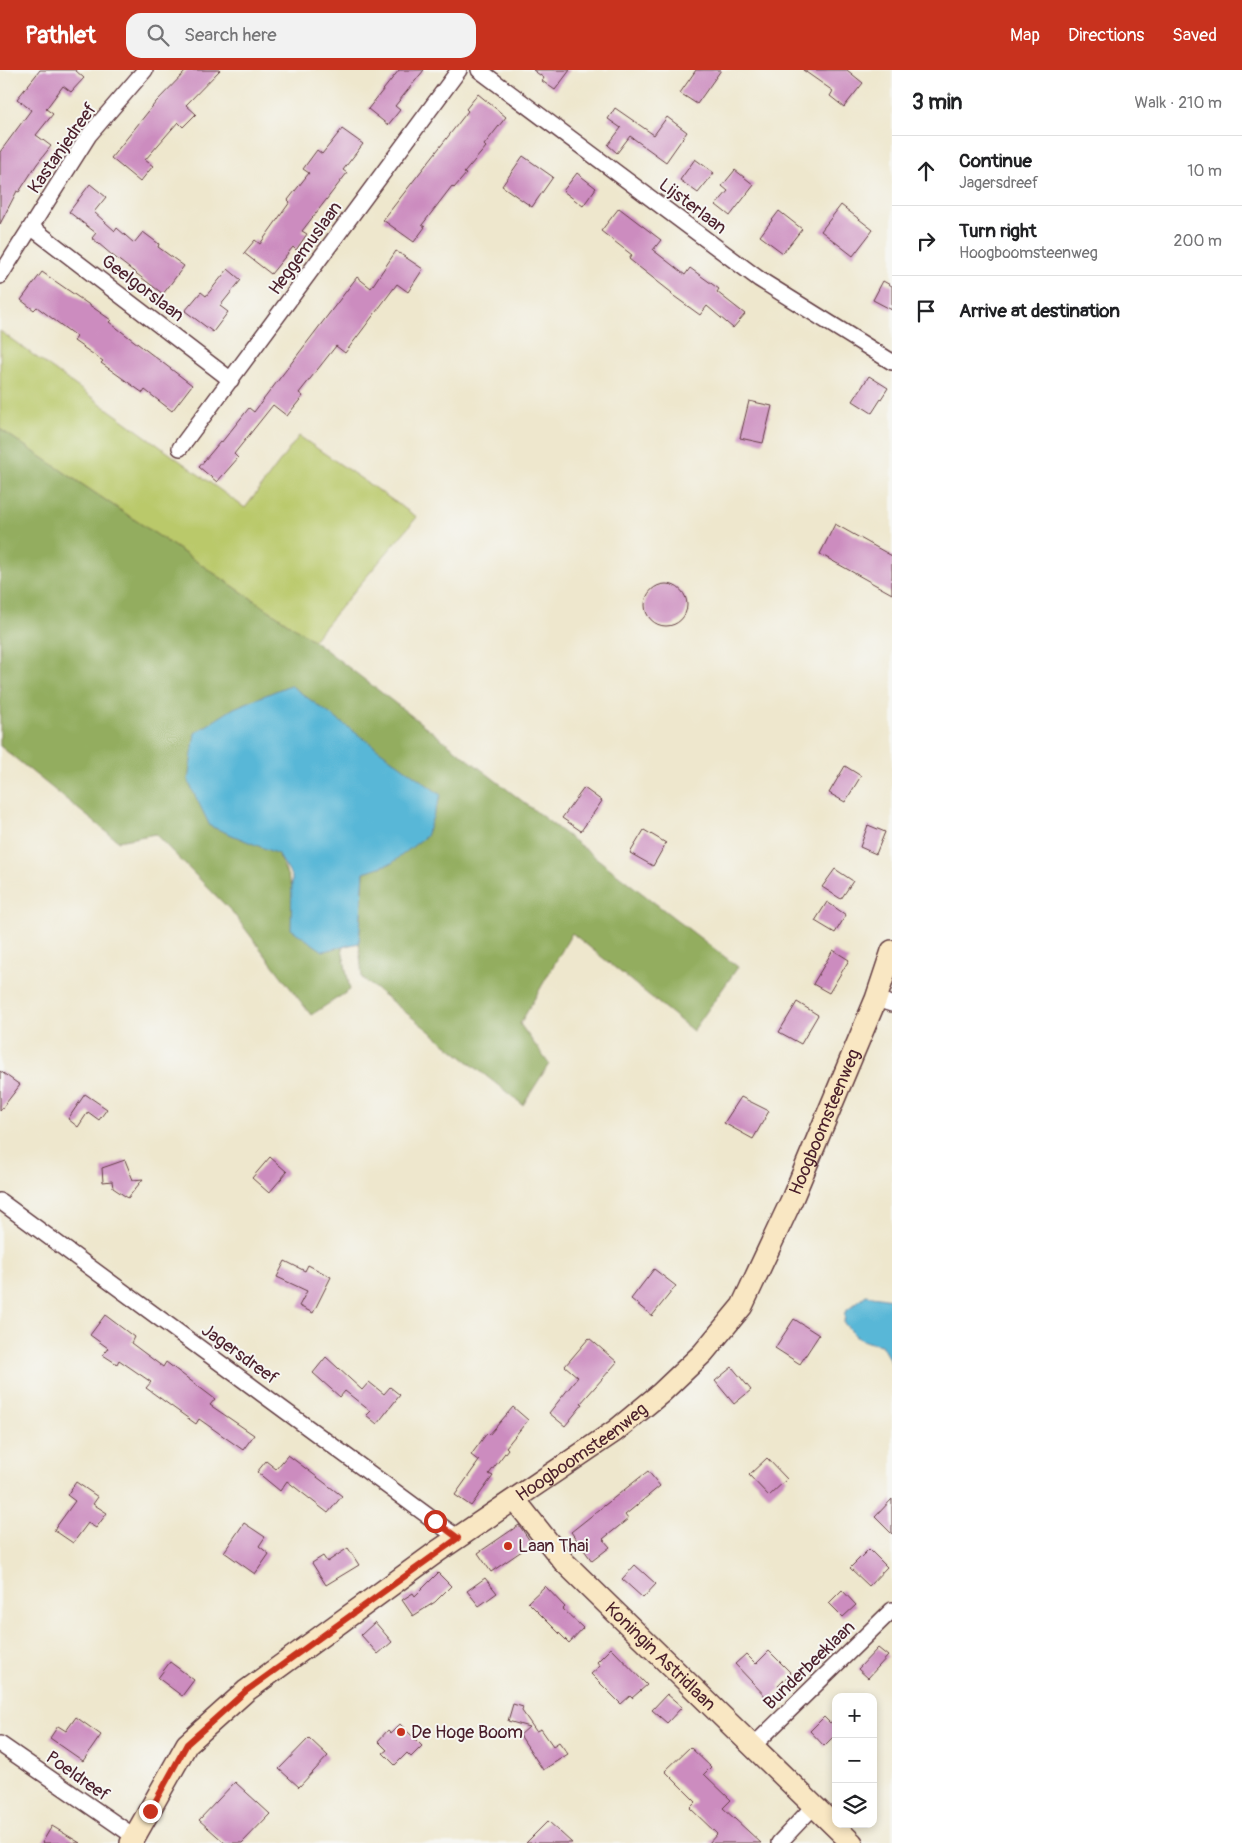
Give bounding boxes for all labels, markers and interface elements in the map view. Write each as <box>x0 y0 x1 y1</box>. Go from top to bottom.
search box <box>126 13 476 58</box>
text: Pathlet <box>25 21 96 50</box>
icon: search <box>144 21 172 49</box>
text: Search here <box>184 23 277 47</box>
text: Map <box>1010 24 1040 47</box>
text: Directions <box>1068 24 1144 47</box>
text: Saved <box>1172 24 1217 47</box>
text: 3 min <box>912 89 962 116</box>
text: Walk · 210 m <box>1134 93 1222 113</box>
street label: Kastanjedreef <box>23 98 102 198</box>
text: Continue <box>959 149 1032 173</box>
icon: ahead <box>912 157 940 185</box>
text: 10 m <box>1187 161 1222 181</box>
street label: Lijsterlaan <box>654 173 731 239</box>
text: Jagersdreef <box>959 173 1038 193</box>
street label: Heggemuslaan <box>264 197 347 300</box>
text: Turn right <box>959 219 1037 243</box>
icon: right <box>912 227 940 255</box>
text: 200 m <box>1174 231 1222 251</box>
text: Hoogboomsteenweg <box>959 243 1098 263</box>
street label: Geelgorslaan <box>97 250 189 327</box>
icon: arrive <box>912 297 940 325</box>
text: Arrive at destination <box>959 299 1120 323</box>
street label: Hoogboomsteenweg <box>784 1046 866 1199</box>
street label: Jagersdreef <box>197 1319 283 1390</box>
street label: Hoogboomsteenweg <box>511 1398 652 1507</box>
route start <box>424 1510 447 1533</box>
place label: Laan Thai <box>518 1535 588 1558</box>
marker: Laan Thai <box>502 1540 514 1552</box>
street label: Koningin Astridlaan <box>600 1597 721 1716</box>
street label: Bunderbeeklaan <box>759 1616 860 1715</box>
map controls <box>832 1693 877 1828</box>
button: + <box>832 1693 877 1738</box>
place label: De Hoge Boom <box>411 1721 523 1744</box>
marker: De Hoge Boom <box>395 1726 407 1738</box>
button: − <box>832 1738 877 1783</box>
street label: Poeldreef <box>41 1746 115 1807</box>
button: layers <box>832 1783 877 1828</box>
route end <box>139 1800 162 1823</box>

